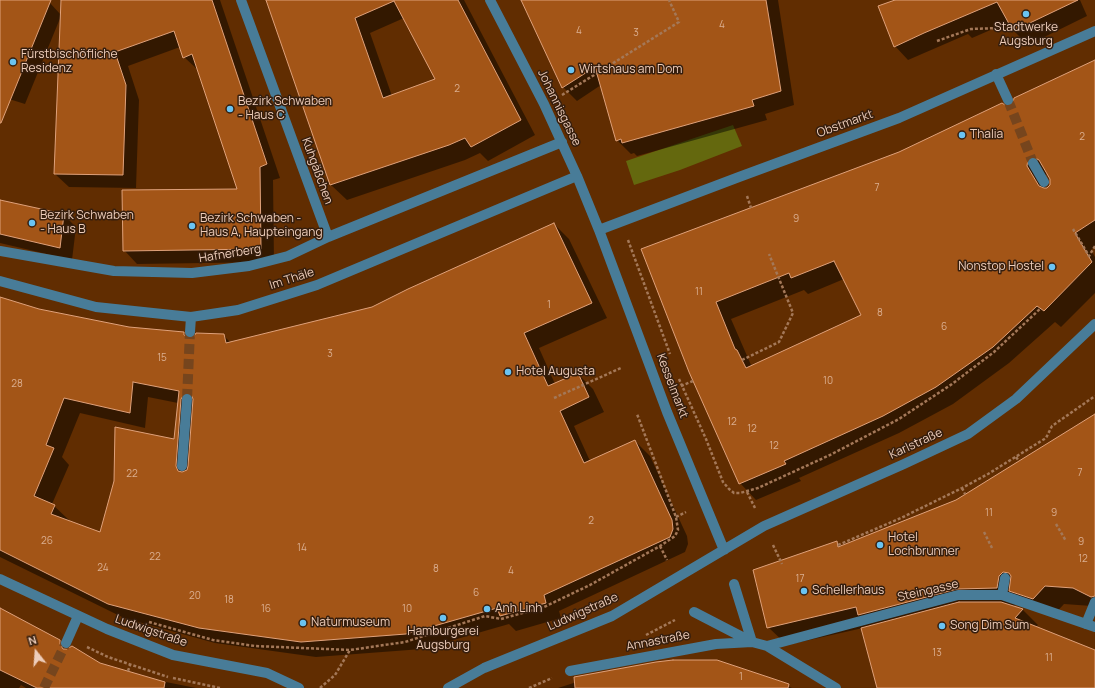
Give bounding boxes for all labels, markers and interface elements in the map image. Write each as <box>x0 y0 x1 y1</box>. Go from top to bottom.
marker: Stadtwerke Augsburg <box>1021 9 1031 19</box>
house number: 4 <box>719 19 725 31</box>
place label: Stadtwerke Augsburg <box>994 21 1058 49</box>
house number: 4 <box>576 25 582 37</box>
house number: 3 <box>633 27 639 39</box>
place label: Fürstbischöfliche Residenz <box>21 48 118 76</box>
marker: Fürstbischöfliche Residenz <box>8 57 18 67</box>
place label: Wirtshaus am Dom <box>579 63 682 77</box>
marker: Wirtshaus am Dom <box>566 65 576 75</box>
street label: Johannisgasse <box>534 67 584 149</box>
house number: 2 <box>454 83 460 95</box>
place label: Bezirk Schwaben - Haus C <box>238 95 332 123</box>
marker: Bezirk Schwaben - Haus C <box>225 104 235 114</box>
street label: Obstmarkt <box>815 107 875 141</box>
place label: Thalia <box>970 128 1003 142</box>
marker: Thalia <box>957 130 967 140</box>
house number: 2 <box>1079 131 1085 143</box>
street label: Kuhgäßchen <box>298 136 336 206</box>
house number: 7 <box>874 182 880 194</box>
place label: Bezirk Schwaben - Haus B <box>40 209 134 237</box>
place label: Bezirk Schwaben - Haus A, Haupteingang <box>200 212 323 240</box>
house number: 9 <box>793 213 799 225</box>
marker: Bezirk Schwaben - Haus B <box>27 218 37 228</box>
marker: Bezirk Schwaben - Haus A, Haupteingang <box>187 221 197 231</box>
street label: Hafnerberg <box>198 242 262 266</box>
place label: Nonstop Hostel <box>958 260 1044 274</box>
marker: Nonstop Hostel <box>1047 262 1057 272</box>
street label: Im Thäle <box>268 265 316 293</box>
house number: 11 <box>695 286 703 298</box>
house number: 1 <box>547 299 551 311</box>
house number: 8 <box>877 307 883 319</box>
house number: 6 <box>941 321 947 333</box>
house number: 3 <box>327 348 333 360</box>
house number: 15 <box>157 352 167 364</box>
street label: Kesselmarkt <box>653 352 691 420</box>
place label: Hotel Augusta <box>516 365 595 379</box>
marker: Hotel Augusta <box>503 367 513 377</box>
house number: 10 <box>823 375 833 387</box>
house number: 28 <box>11 378 23 390</box>
house number: 12 <box>727 416 737 428</box>
house number: 12 <box>747 423 757 435</box>
street label: Karlstraße <box>887 425 945 463</box>
house number: 12 <box>769 440 779 452</box>
house number: 7 <box>1077 467 1083 479</box>
house number: 22 <box>126 468 138 480</box>
house number: 11 <box>985 507 993 519</box>
house number: 9 <box>1051 507 1057 519</box>
house number: 2 <box>588 515 594 527</box>
place label: Hotel Lochbrunner <box>888 531 959 559</box>
house number: 26 <box>41 535 53 547</box>
house number: 9 <box>1078 536 1084 548</box>
marker: Hotel Lochbrunner <box>875 540 885 550</box>
house number: 14 <box>297 542 307 554</box>
house number: 22 <box>149 551 161 563</box>
house number: 12 <box>1078 553 1088 565</box>
house number: 24 <box>97 562 109 574</box>
house number: 8 <box>433 563 439 575</box>
house number: 4 <box>508 565 514 577</box>
house number: 17 <box>796 573 804 585</box>
street label: Steingasse <box>896 577 960 605</box>
place label: Schellerhaus <box>812 584 884 598</box>
marker: Schellerhaus <box>799 586 809 596</box>
house number: 6 <box>473 587 479 599</box>
house number: 20 <box>189 590 201 602</box>
street label: Ludwigstraße <box>546 590 620 634</box>
house number: 18 <box>224 594 234 606</box>
place label: Anh Linh <box>495 602 542 616</box>
house number: 16 <box>261 603 271 615</box>
house number: 10 <box>402 603 412 615</box>
marker: Anh Linh <box>482 604 492 614</box>
street label: Ludwigstraße <box>113 612 189 650</box>
marker: Hamburgerei Augsburg <box>438 613 448 623</box>
place label: Naturmuseum <box>311 616 390 630</box>
marker: Naturmuseum <box>298 618 308 628</box>
place label: Song Dim Sum <box>950 619 1029 633</box>
marker: Song Dim Sum <box>937 621 947 631</box>
place label: Hamburgerei Augsburg <box>407 625 479 653</box>
street label: Annastraße <box>625 628 691 654</box>
north arrow <box>16 632 56 672</box>
text: N <box>26 632 38 648</box>
house number: 13 <box>932 647 942 659</box>
house number: 11 <box>1045 652 1053 664</box>
house number: 1 <box>739 671 743 683</box>

